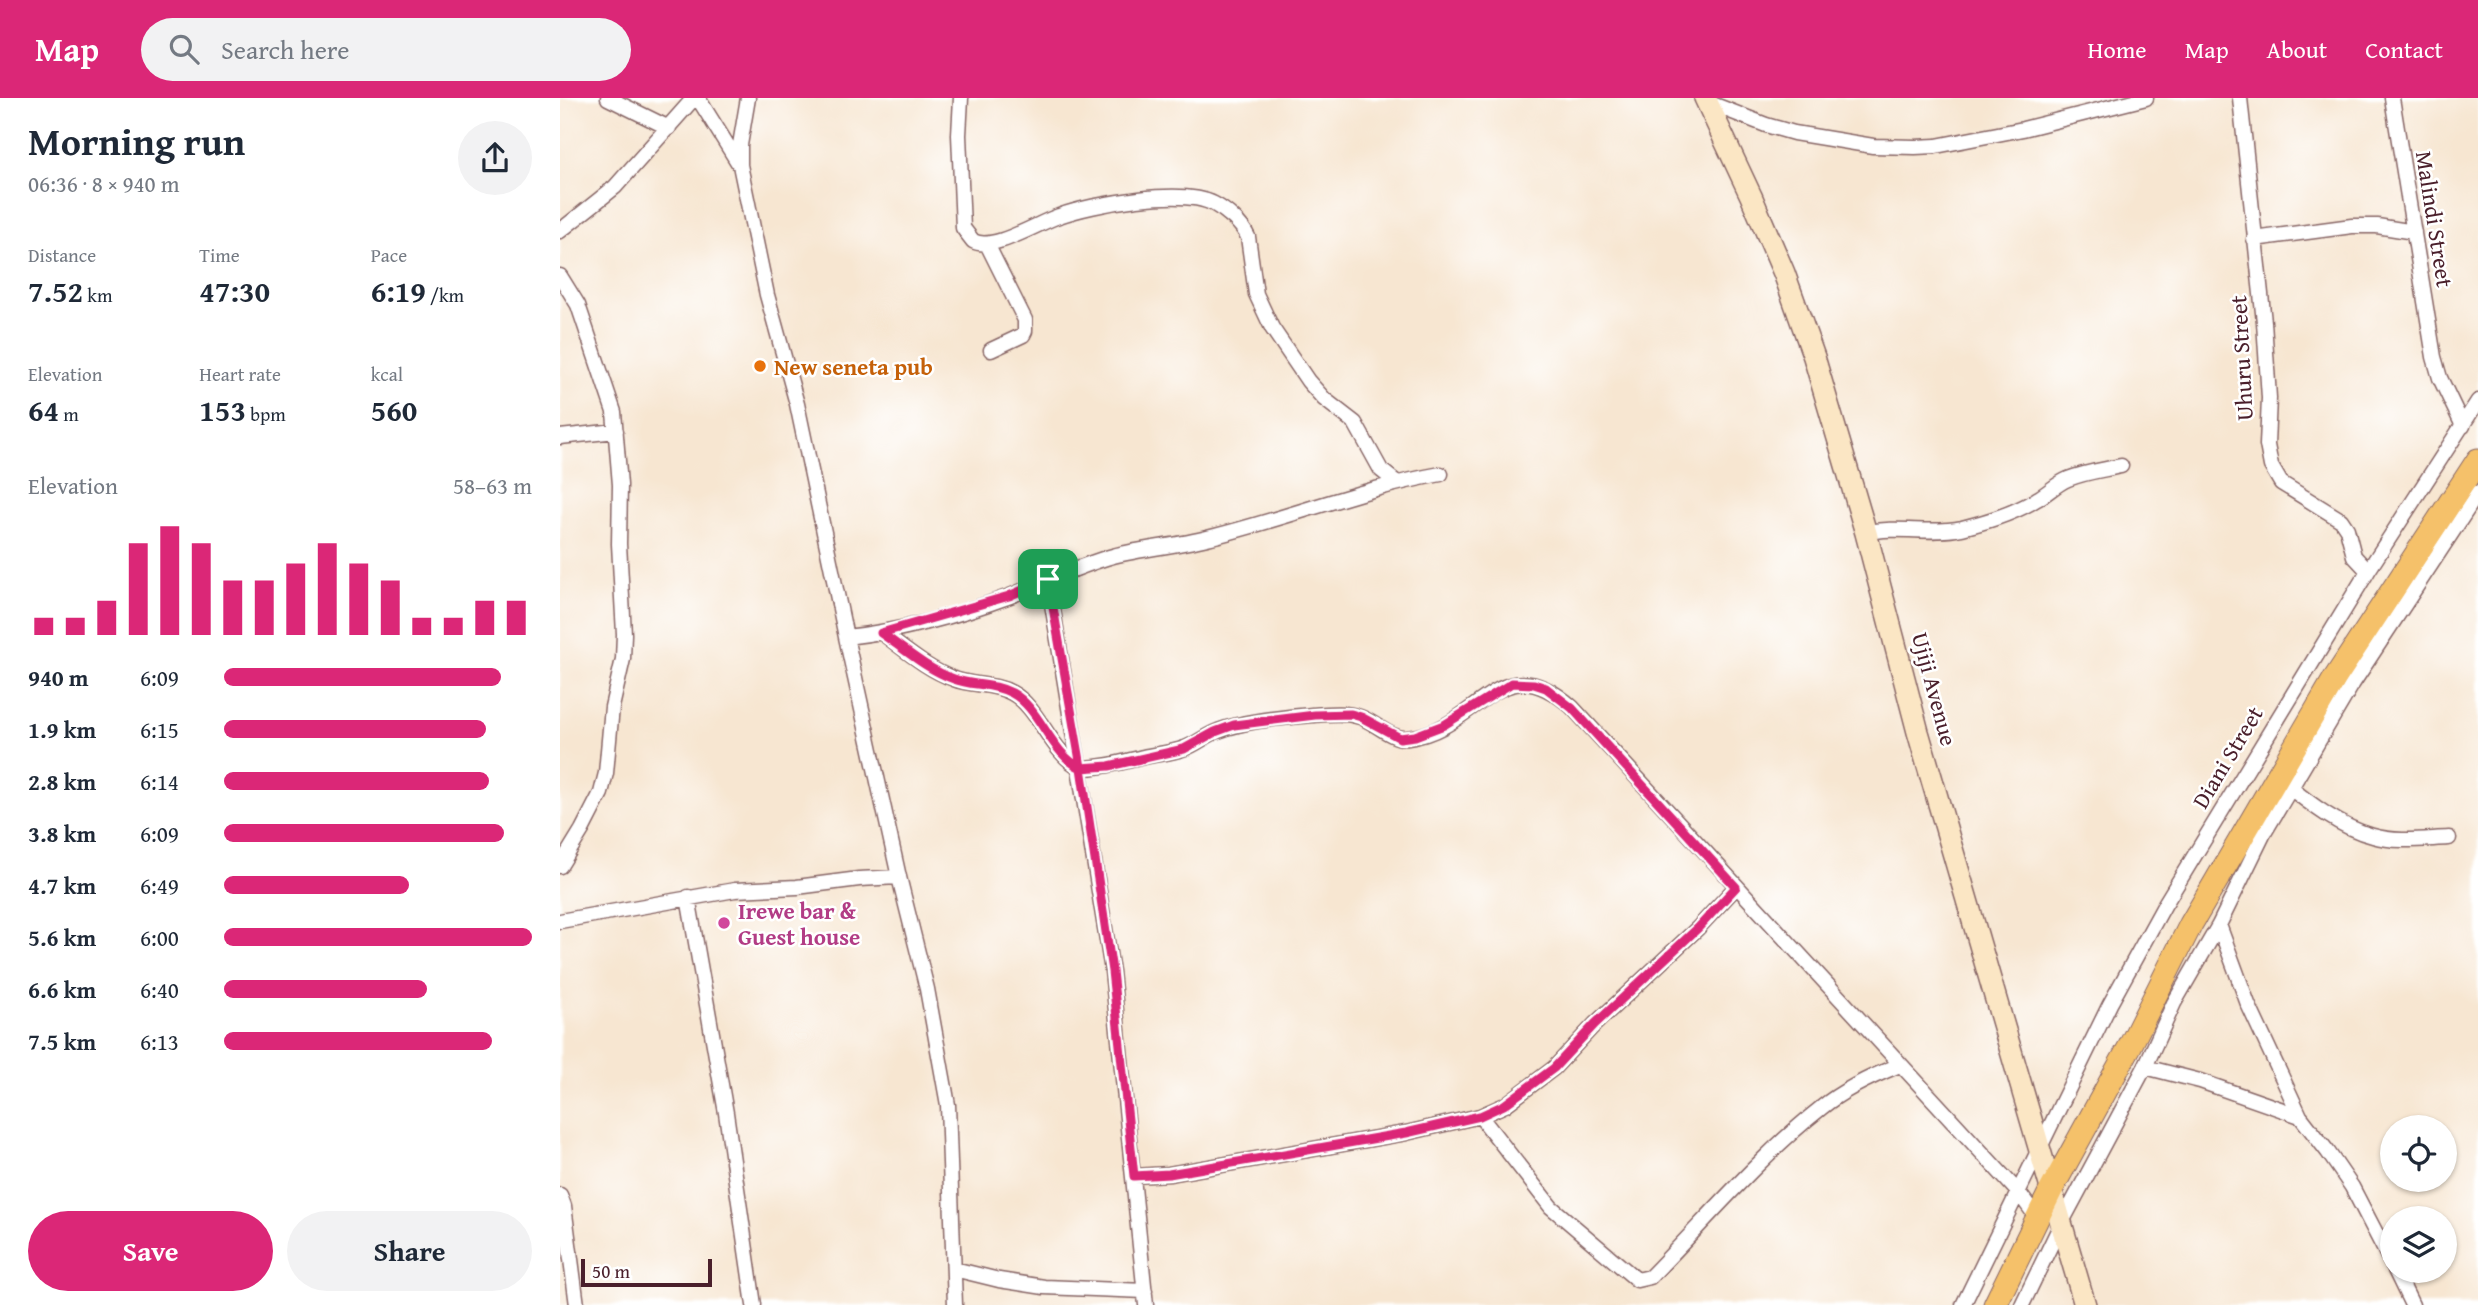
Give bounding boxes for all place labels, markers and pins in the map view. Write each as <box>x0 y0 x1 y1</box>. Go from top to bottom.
place label: New seneta pub <box>774 350 933 383</box>
marker: New seneta pub <box>752 358 768 374</box>
pin <box>1018 549 1078 609</box>
place label: Irewe bar & Guest house <box>738 894 860 953</box>
marker: Irewe bar & Guest house <box>716 915 732 931</box>

